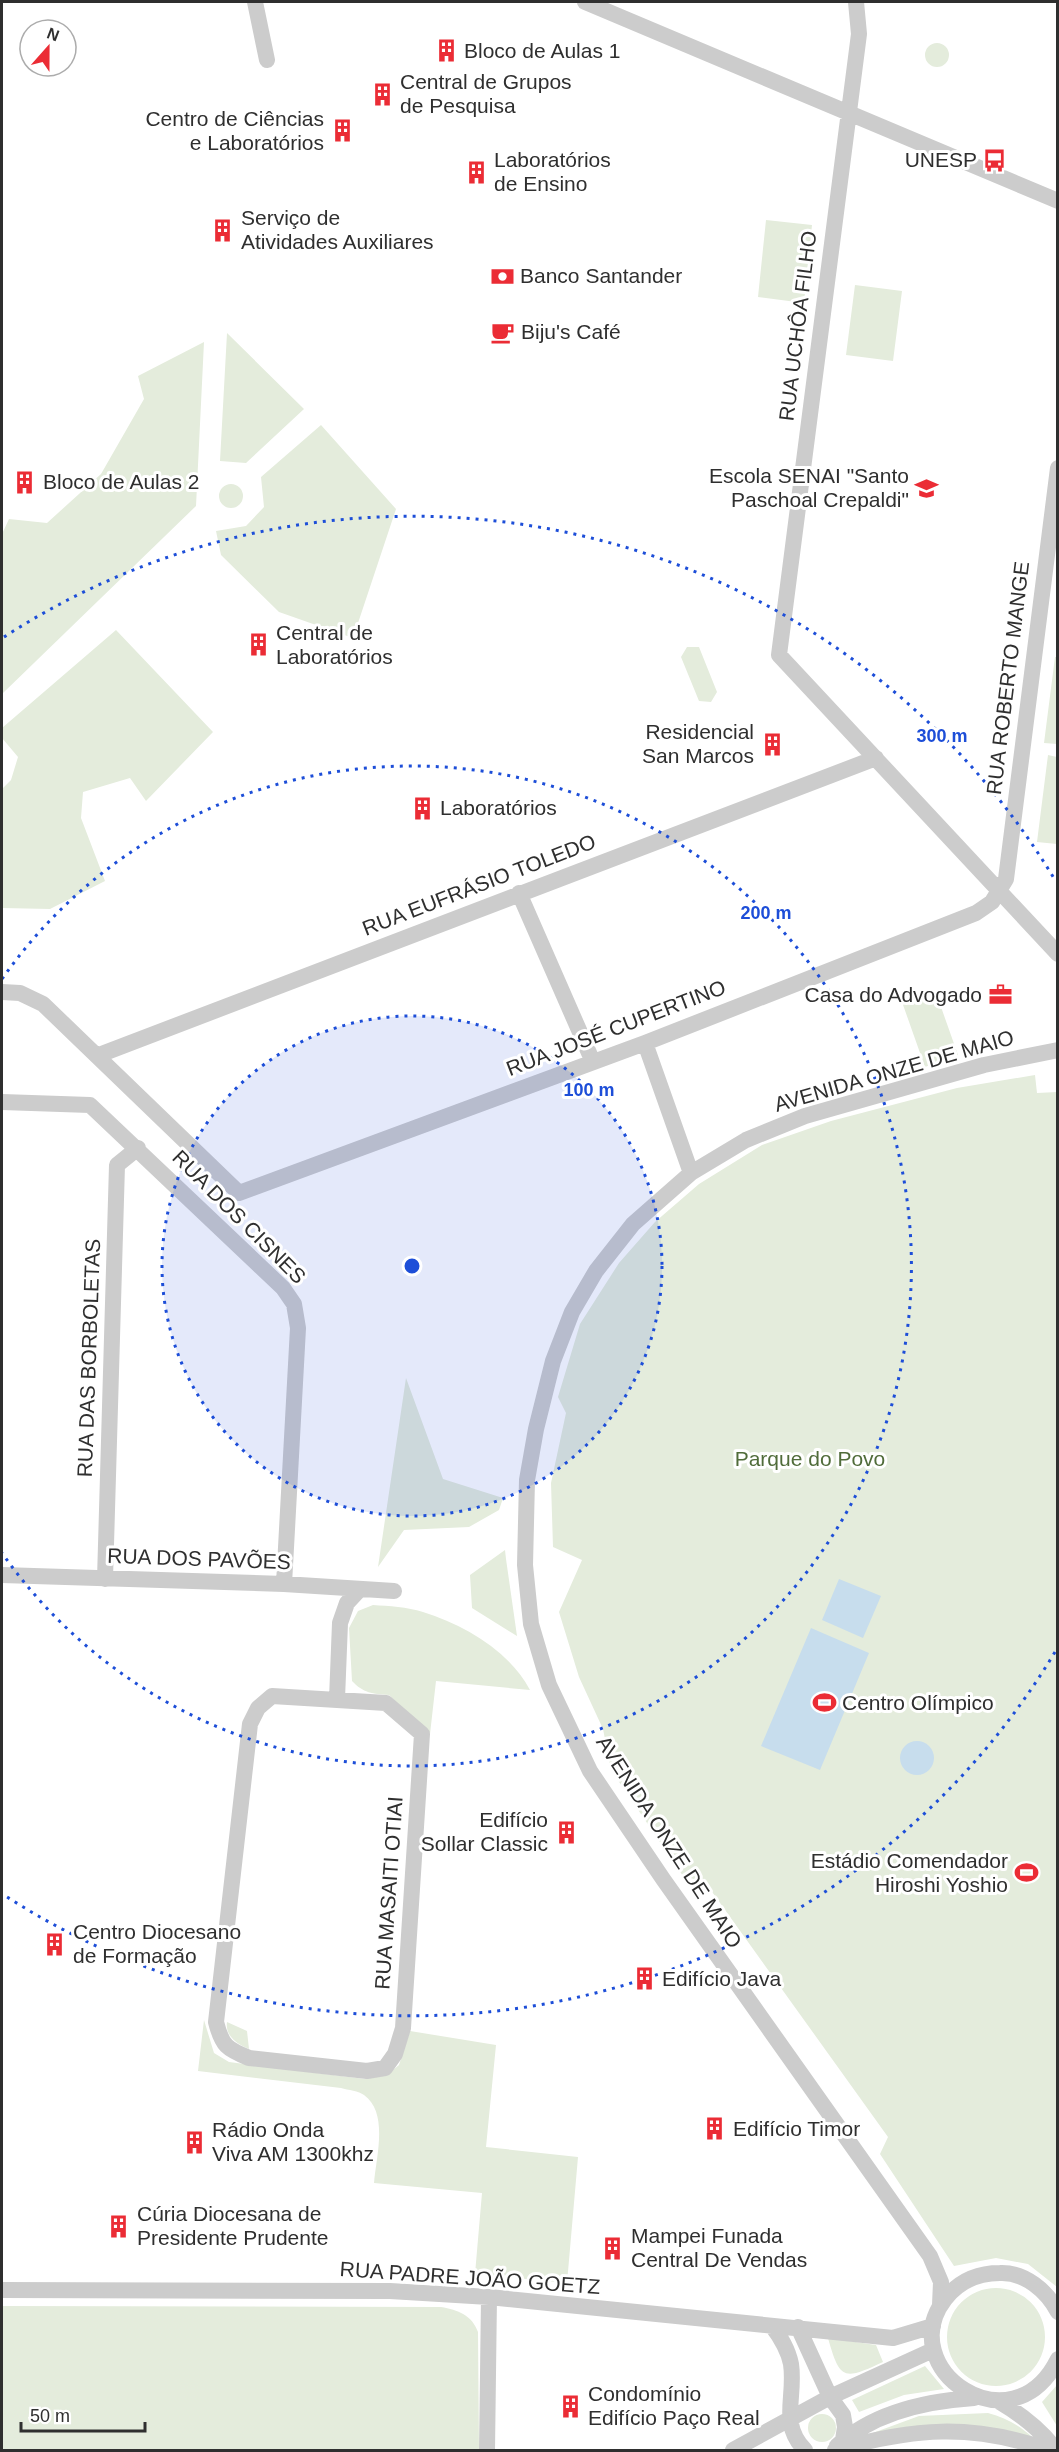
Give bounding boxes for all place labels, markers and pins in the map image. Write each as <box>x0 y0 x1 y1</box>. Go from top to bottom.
building icon: Bloco de Aulas 1 <box>433 38 459 64</box>
place label: Bloco de Aulas 1 <box>464 39 620 62</box>
place label: Central de Grupos de Pesquisa <box>400 70 572 117</box>
building icon: Central de Grupos de Pesquisa <box>369 81 395 107</box>
place label: Centro de Ciências e Laboratórios <box>145 107 324 154</box>
building icon: Centro de Ciências e Laboratórios <box>329 118 355 144</box>
bus stop icon: UNESP <box>982 147 1008 173</box>
place label: Laboratórios de Ensino <box>494 148 611 195</box>
place label: UNESP <box>905 148 977 171</box>
building icon: Laboratórios de Ensino <box>463 159 489 185</box>
place label: Serviço de Atividades Auxiliares <box>241 206 434 253</box>
building icon: Serviço de Atividades Auxiliares <box>210 217 236 243</box>
bank icon: Banco Santander <box>489 263 515 289</box>
place label: Banco Santander <box>520 264 682 287</box>
cafe icon: Biju's Café <box>490 319 516 345</box>
place label: Biju's Café <box>521 320 621 343</box>
place label: Escola SENAI "Santo Paschoal Crepaldi" <box>709 464 909 511</box>
building icon: Bloco de Aulas 2 <box>12 469 38 495</box>
place label: Bloco de Aulas 2 <box>43 470 199 493</box>
school or university icon: Escola SENAI "Santo Paschoal Crepaldi" <box>914 475 940 501</box>
place label: Central de Laboratórios <box>276 621 393 668</box>
building icon: Central de Laboratórios <box>245 632 271 658</box>
place label: Residencial San Marcos <box>642 720 754 767</box>
building icon: Residencial San Marcos <box>759 731 785 757</box>
building icon: Laboratórios <box>409 795 435 821</box>
place label: Laboratórios <box>440 796 557 819</box>
office icon: Casa do Advogado <box>987 982 1013 1008</box>
place label: Casa do Advogado <box>805 983 982 1006</box>
centre of rings <box>402 1256 422 1276</box>
sports icon: Centro Olímpico <box>811 1690 837 1716</box>
place label: Centro Olímpico <box>842 1691 994 1714</box>
place label: Edifício Sollar Classic <box>421 1808 548 1855</box>
building icon: Edifício Sollar Classic <box>553 1819 579 1845</box>
place label: Estádio Comendador Hiroshi Yoshio <box>811 1849 1008 1896</box>
sports icon: Estádio Comendador Hiroshi Yoshio <box>1013 1860 1039 1886</box>
place label: Centro Diocesano de Formação <box>73 1920 241 1967</box>
building icon: Centro Diocesano de Formação <box>42 1931 68 1957</box>
building icon: Edifício Java <box>631 1966 657 1992</box>
place label: Edifício Java <box>662 1967 781 1990</box>
building icon: Edifício Timor <box>702 2116 728 2142</box>
place label: Edifício Timor <box>733 2117 860 2140</box>
place label: Rádio Onda Viva AM 1300khz <box>212 2118 374 2165</box>
building icon: Rádio Onda Viva AM 1300khz <box>181 2129 207 2155</box>
place label: Cúria Diocesana de Presidente Prudente <box>137 2202 328 2249</box>
building icon: Cúria Diocesana de Presidente Prudente <box>106 2213 132 2239</box>
place label: Mampei Funada Central De Vendas <box>631 2224 807 2271</box>
building icon: Mampei Funada Central De Vendas <box>600 2235 626 2261</box>
place label: Condomínio Edifício Paço Real <box>588 2382 760 2429</box>
building icon: Condomínio Edifício Paço Real <box>557 2393 583 2419</box>

